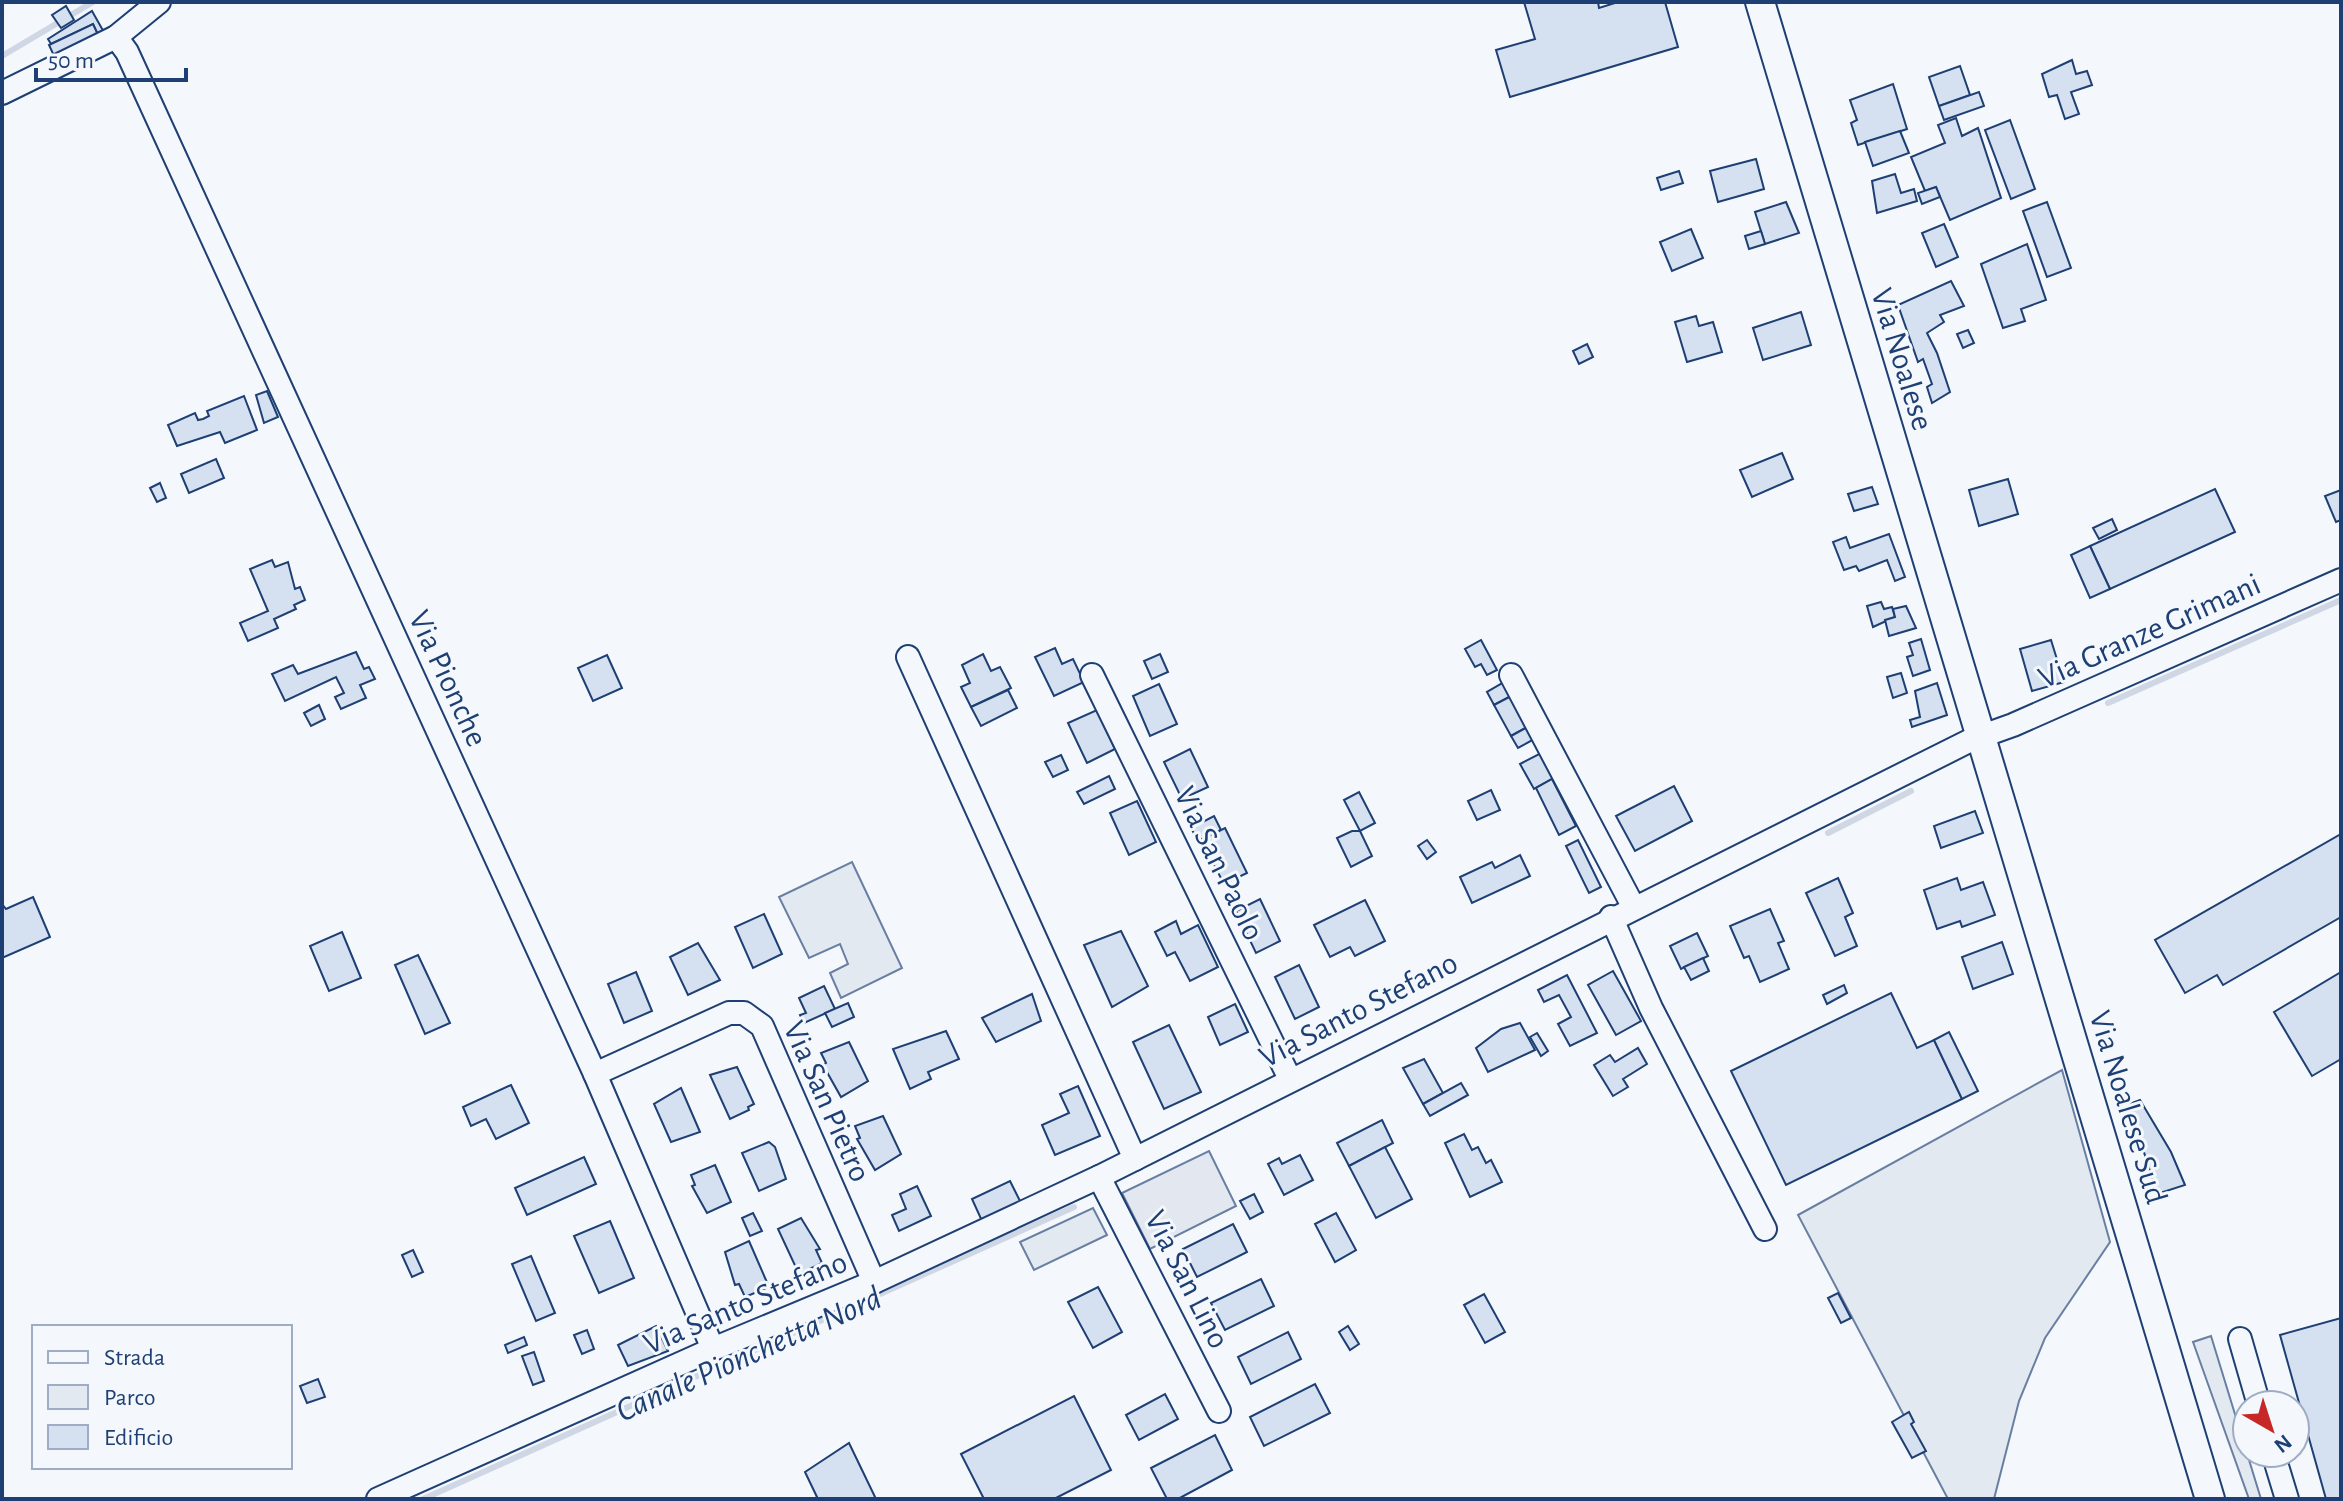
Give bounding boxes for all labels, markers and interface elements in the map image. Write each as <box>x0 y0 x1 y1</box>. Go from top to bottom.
scale bar <box>36 32 186 82</box>
text: 50 m <box>48 49 94 73</box>
street label: Via Noalese <box>1865 284 1939 434</box>
street label: Via Granze Grimani <box>2034 568 2265 694</box>
street label: Via Pionche <box>403 606 493 751</box>
street label: Via San Paolo <box>1168 782 1270 945</box>
street label: Via Santo Stefano <box>1254 946 1463 1074</box>
street label: Via Noalese Sud <box>2083 1007 2173 1208</box>
street label: Via San Pietro <box>778 1016 877 1186</box>
street label: Via San Lino <box>1139 1205 1235 1353</box>
street label: Via Santo Stefano <box>639 1246 852 1360</box>
water label: Canale Pionchetta Nord <box>611 1281 886 1429</box>
legend <box>32 1325 292 1469</box>
text: Strada <box>104 1346 165 1370</box>
text: Parco <box>104 1386 155 1410</box>
north arrow <box>2231 1389 2311 1469</box>
text: Edificio <box>104 1426 173 1450</box>
text: N <box>2270 1430 2296 1457</box>

